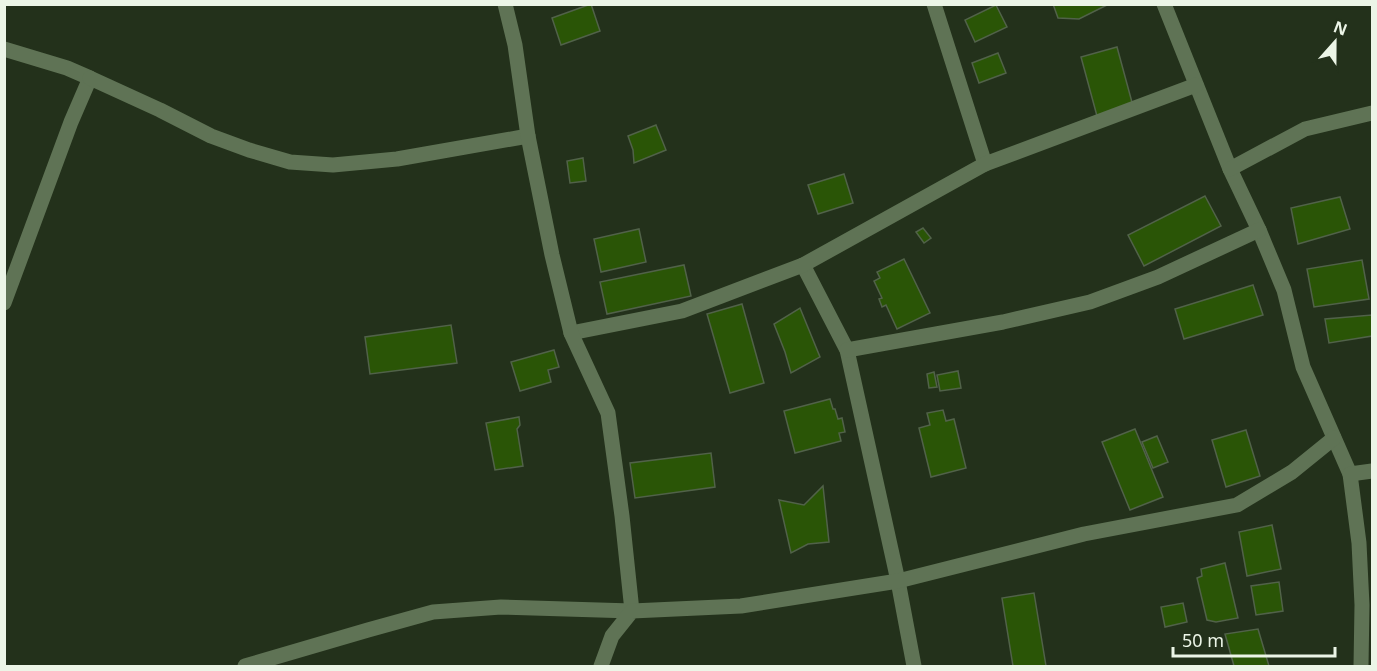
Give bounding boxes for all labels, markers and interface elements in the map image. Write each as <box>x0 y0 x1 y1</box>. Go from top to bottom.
north arrow <box>1305 12 1365 72</box>
text: N <box>1330 15 1350 41</box>
scale bar <box>1173 620 1335 658</box>
text: 50 m <box>1182 628 1224 652</box>

